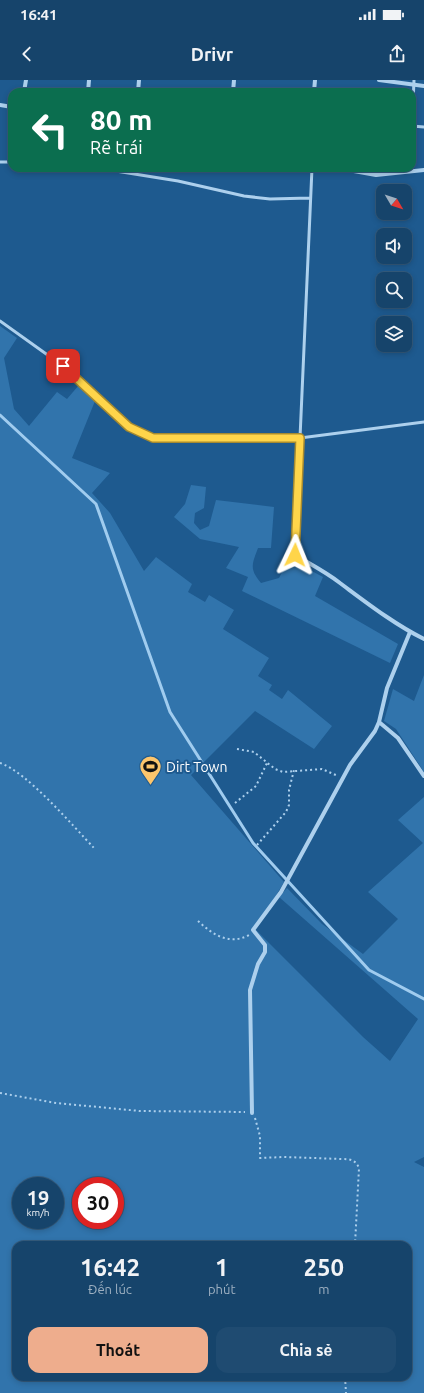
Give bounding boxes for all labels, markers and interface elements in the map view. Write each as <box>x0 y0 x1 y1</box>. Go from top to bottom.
text: 16:41 <box>20 6 58 23</box>
icon: back <box>16 43 38 65</box>
icon: share <box>386 43 408 65</box>
text: Drivr <box>191 44 233 64</box>
icon: left <box>24 104 76 156</box>
text: 80 m <box>90 104 152 135</box>
text: Rẽ trái <box>90 137 143 157</box>
north arrow <box>376 184 412 220</box>
map controls <box>376 184 412 352</box>
button: sound <box>376 228 412 264</box>
button: search <box>376 272 412 308</box>
button: layers <box>376 316 412 352</box>
pin <box>46 349 80 383</box>
icon: arrive <box>52 355 74 377</box>
position arrow <box>274 534 316 576</box>
sports icon: Dirt Town <box>138 754 164 787</box>
place label: Dirt Town <box>166 759 227 775</box>
speed limit sign: 30 <box>72 1177 124 1229</box>
text: 19 <box>27 1186 49 1209</box>
text: km/h <box>26 1207 50 1218</box>
text: 16:42 <box>80 1254 140 1281</box>
text: 1 <box>215 1254 228 1281</box>
text: 250 <box>303 1254 344 1281</box>
text: Đến lúc <box>88 1282 132 1296</box>
text: phút <box>208 1282 236 1296</box>
text: m <box>318 1282 329 1296</box>
button: Thoát <box>28 1327 208 1373</box>
button: Chia sẻ <box>216 1327 396 1373</box>

